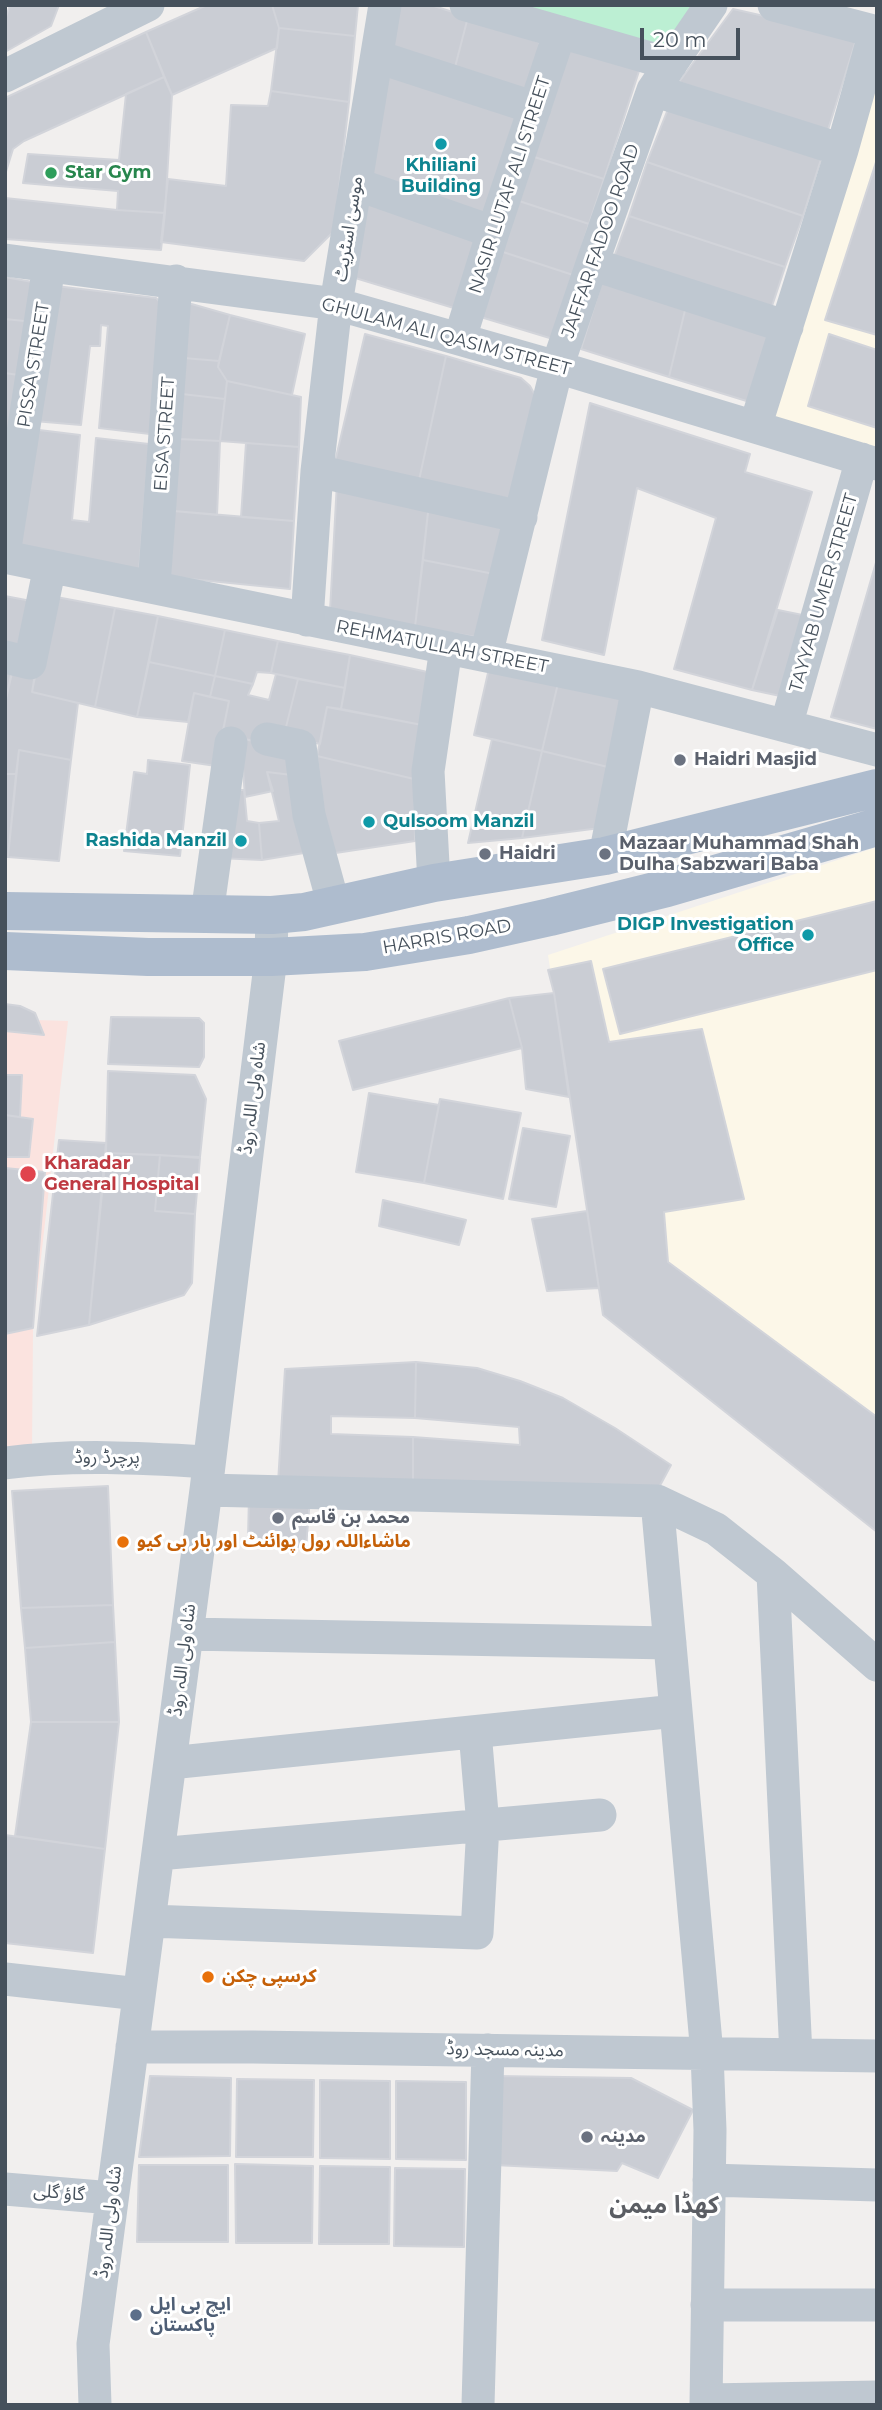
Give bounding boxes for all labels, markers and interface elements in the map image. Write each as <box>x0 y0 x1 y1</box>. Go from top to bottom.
scale bar <box>644 14 744 58</box>
text: 20 m <box>653 27 707 52</box>
street label: NASIR LUTAF ALI STREET <box>465 74 555 296</box>
marker: Khiliani Building <box>433 136 449 152</box>
street label: JAFFAR FADOO ROAD <box>558 141 644 341</box>
place label: Khiliani Building <box>401 155 481 198</box>
place label: Star Gym <box>65 162 151 184</box>
marker: Star Gym <box>43 165 59 181</box>
street label: موسیٰ اسٹریٹ <box>330 175 368 283</box>
street label: GHULAM ALI QASIM STREET <box>319 293 573 381</box>
street label: PISSA STREET <box>13 301 55 429</box>
street label: EISA STREET <box>150 376 180 492</box>
street label: TAYYAB UMER STREET <box>785 491 863 695</box>
street label: REHMATULLAH STREET <box>334 616 550 678</box>
place label: Haidri Masjid <box>694 749 817 771</box>
marker: Haidri Masjid <box>672 752 688 768</box>
place label: Qulsoom Manzil <box>383 811 534 833</box>
marker: Qulsoom Manzil <box>361 814 377 830</box>
place label: Rashida Manzil <box>85 830 227 852</box>
marker: Rashida Manzil <box>233 833 249 849</box>
place label: Mazaar Muhammad Shah Dulha Sabzwari Baba <box>619 833 859 876</box>
place label: Haidri <box>499 843 556 865</box>
marker: Haidri <box>477 846 493 862</box>
marker: Mazaar Muhammad Shah Dulha Sabzwari Baba <box>597 846 613 862</box>
place label: DIGP Investigation Office <box>617 914 794 956</box>
street label: HARRIS ROAD <box>381 915 513 959</box>
marker: DIGP Investigation Office <box>800 927 816 943</box>
street label: شاہ ولی اللہ روڈ <box>235 1041 271 1155</box>
place label: Kharadar General Hospital <box>44 1153 200 1196</box>
marker: Kharadar General Hospital <box>18 1164 38 1184</box>
street label: پرچرڈ روڈ <box>74 1447 140 1469</box>
place label: محمد بن قاسم <box>292 1507 410 1529</box>
marker: محمد بن قاسم <box>270 1510 286 1526</box>
place label: ماشاءاللہ رول پوائنٹ اور بار بی کیو <box>137 1531 411 1553</box>
marker: ماشاءاللہ رول پوائنٹ اور بار بی کیو <box>115 1534 131 1550</box>
street label: شاہ ولی اللہ روڈ <box>165 1603 201 1717</box>
place label: کرسپی چکن <box>222 1966 317 1988</box>
marker: کرسپی چکن <box>200 1969 216 1985</box>
street label: مدینہ مسجد روڈ <box>446 2038 564 2062</box>
place label: مدینہ <box>601 2126 646 2148</box>
marker: مدینہ <box>579 2129 595 2145</box>
street label: شاہ ولی اللہ روڈ <box>91 2165 127 2279</box>
street label: گاؤ گلی <box>32 2180 86 2206</box>
district label: کھڈا میمن <box>609 2192 719 2220</box>
place label: ایچ بی ایل پاکستان <box>150 2294 231 2336</box>
marker: ایچ بی ایل پاکستان <box>128 2307 144 2323</box>

